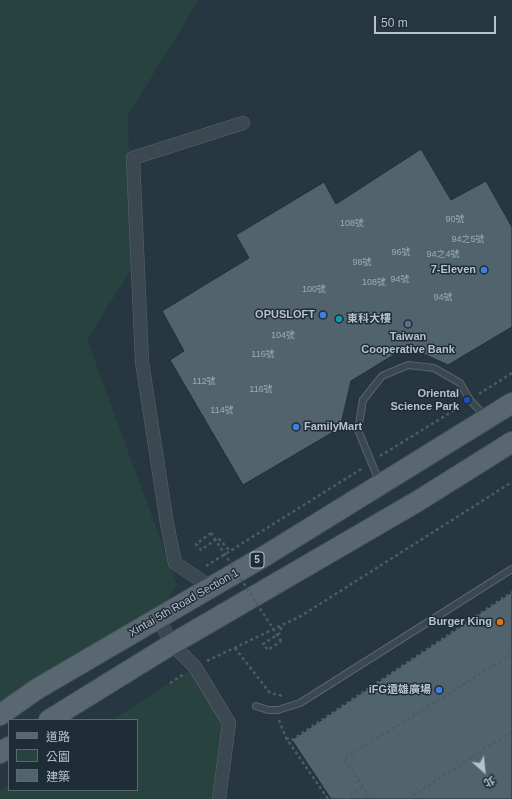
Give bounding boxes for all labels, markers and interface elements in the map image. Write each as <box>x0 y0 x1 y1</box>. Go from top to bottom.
scale bar <box>376 8 498 34</box>
text: 50 m <box>381 16 408 30</box>
house number: 90號 <box>445 215 465 225</box>
house number: 108號 <box>340 219 364 229</box>
house number: 94之5號 <box>451 235 485 245</box>
house number: 96號 <box>391 248 411 258</box>
house number: 94之4號 <box>426 250 460 260</box>
house number: 98號 <box>352 258 372 268</box>
place label: 7-Eleven <box>431 263 476 277</box>
marker: 7-Eleven <box>479 265 489 275</box>
house number: 94號 <box>390 275 410 285</box>
house number: 108號 <box>362 278 386 288</box>
house number: 100號 <box>302 285 326 295</box>
house number: 94號 <box>433 293 453 303</box>
place label: OPUSLOFT <box>255 308 315 322</box>
marker: OPUSLOFT <box>318 310 328 320</box>
place label: 東科大樓 <box>347 312 391 326</box>
marker: 東科大樓 <box>334 314 344 324</box>
marker: Taiwan Cooperative Bank <box>403 319 413 329</box>
place label: Taiwan Cooperative Bank <box>361 330 455 356</box>
house number: 104號 <box>271 331 295 341</box>
house number: 116號 <box>251 350 275 360</box>
house number: 112號 <box>192 377 216 387</box>
house number: 116號 <box>249 385 273 395</box>
place label: Oriental Science Park <box>391 387 459 413</box>
marker: Oriental Science Park <box>462 395 472 405</box>
house number: 114號 <box>210 406 234 416</box>
place label: FamilyMart <box>304 420 362 434</box>
marker: FamilyMart <box>291 422 301 432</box>
road number: 5 <box>250 552 264 568</box>
street label: Xintai 5th Road Section 1 <box>127 566 241 640</box>
place label: Burger King <box>428 615 492 629</box>
marker: Burger King <box>495 617 505 627</box>
place label: iFG遠雄廣場 <box>369 683 431 697</box>
marker: iFG遠雄廣場 <box>434 685 444 695</box>
legend <box>8 719 138 791</box>
text: 道路 <box>46 730 70 744</box>
text: 公園 <box>46 750 70 764</box>
north arrow <box>464 751 504 791</box>
text: 建築 <box>46 770 70 784</box>
text: 北 <box>482 774 497 790</box>

